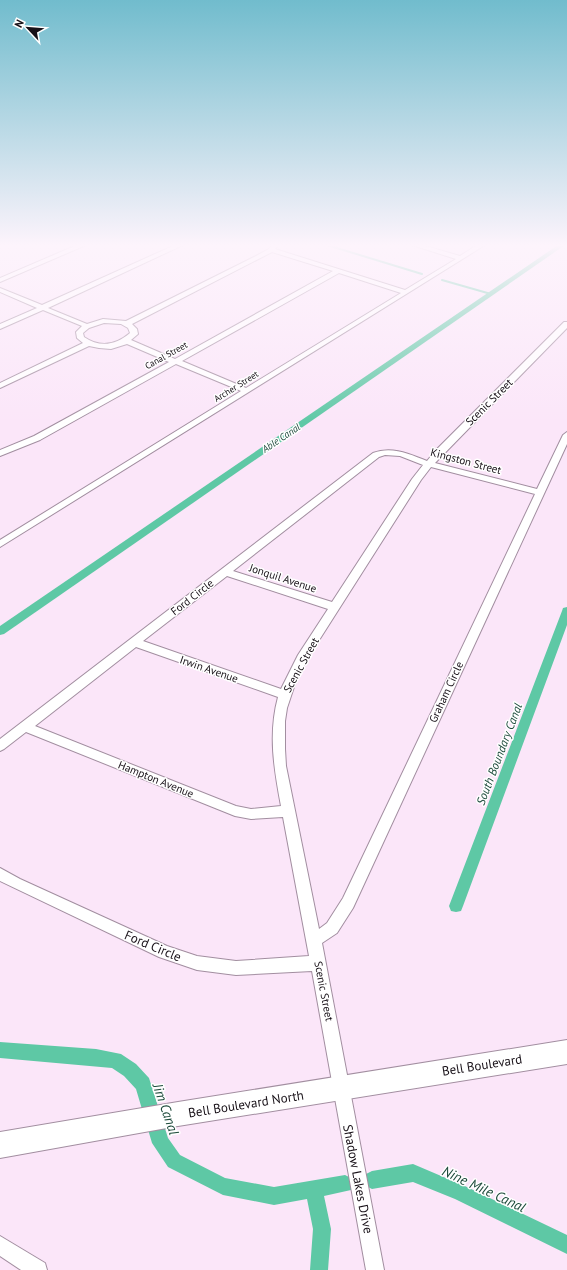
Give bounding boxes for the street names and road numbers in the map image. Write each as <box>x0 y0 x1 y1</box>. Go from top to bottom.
street label: Canal Street <box>143 339 189 371</box>
street label: Archer Street <box>212 368 260 404</box>
street label: Scenic Street <box>463 375 516 428</box>
street label: Kingston Street <box>429 445 503 477</box>
street label: Jonquil Avenue <box>247 560 319 596</box>
street label: Ford Circle <box>168 576 217 618</box>
street label: Scenic Street <box>280 635 322 695</box>
street label: Irwin Avenue <box>178 652 240 686</box>
street label: Graham Circle <box>426 659 466 725</box>
street label: Hampton Avenue <box>116 757 196 801</box>
street label: Ford Circle <box>122 926 184 966</box>
street label: Scenic Street <box>311 960 337 1022</box>
street label: Bell Boulevard <box>441 1050 523 1080</box>
street label: Bell Boulevard North <box>187 1086 305 1122</box>
street label: Shadow Lakes Drive <box>339 1123 377 1235</box>

